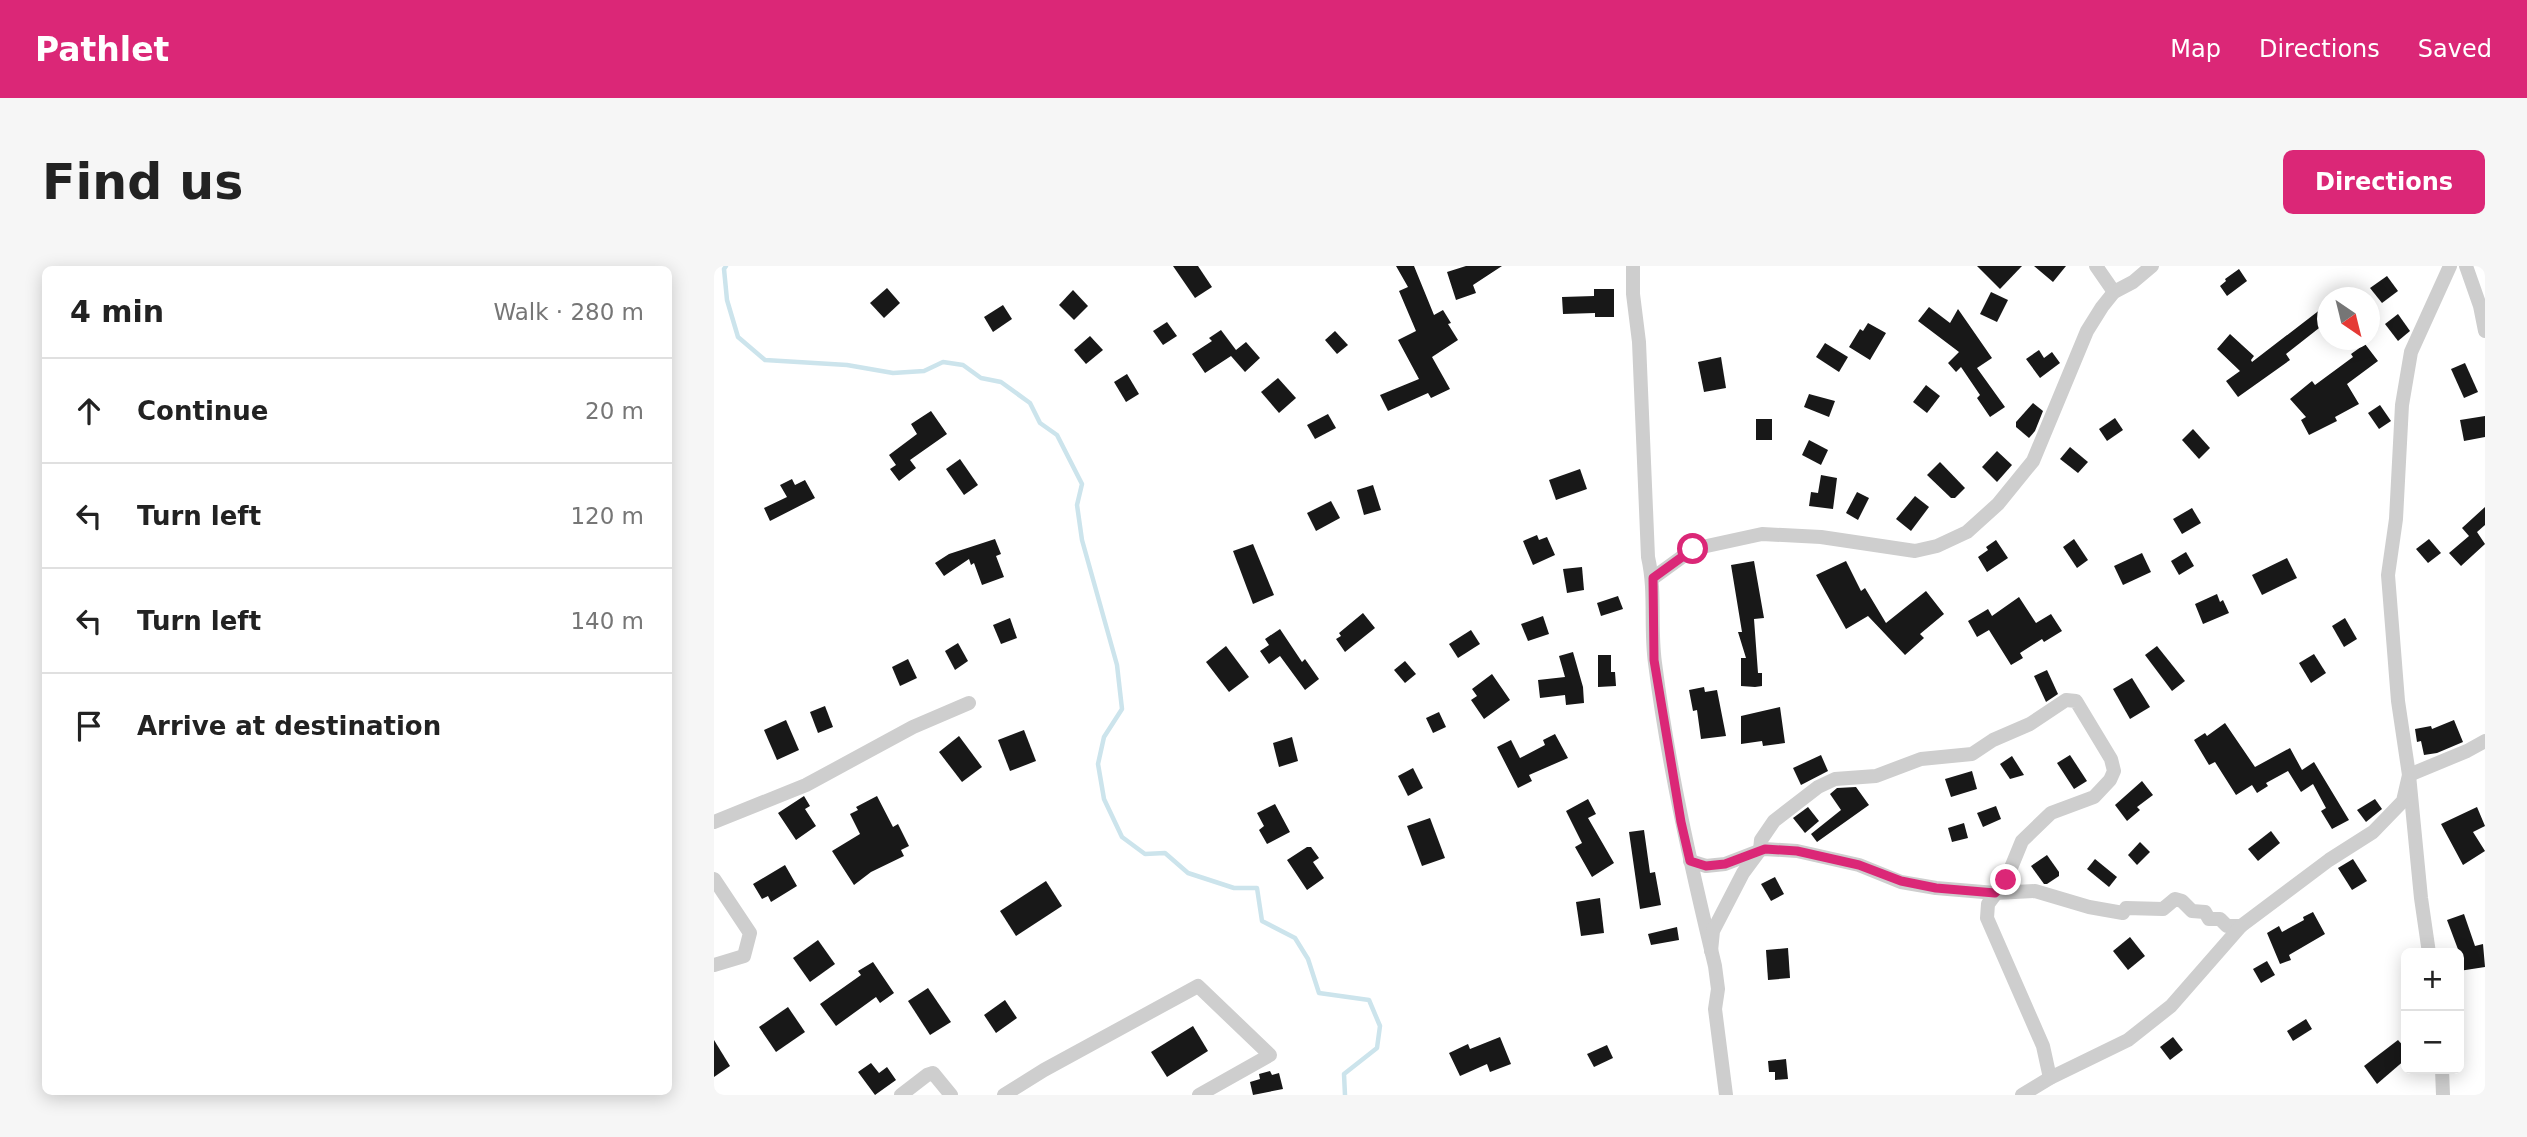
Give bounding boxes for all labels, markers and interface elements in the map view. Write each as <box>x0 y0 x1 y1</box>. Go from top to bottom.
text: Pathlet <box>35 30 169 69</box>
text: Map <box>2170 35 2221 63</box>
text: Directions <box>2259 35 2380 63</box>
text: Saved <box>2418 35 2492 63</box>
button: Directions <box>2283 150 2485 214</box>
text: Find us <box>42 154 243 211</box>
north arrow <box>2317 287 2380 350</box>
text: 4 min <box>70 294 164 329</box>
text: Walk · 280 m <box>493 299 644 325</box>
icon: ahead <box>70 392 108 430</box>
text: Continue <box>137 396 268 426</box>
text: 20 m <box>585 398 644 424</box>
icon: left <box>70 497 108 535</box>
text: Turn left <box>137 501 261 531</box>
text: 120 m <box>570 503 644 529</box>
route start <box>1677 533 1708 564</box>
icon: left <box>70 602 108 640</box>
text: Turn left <box>137 606 261 636</box>
text: 140 m <box>570 608 644 634</box>
icon: arrive <box>70 707 108 745</box>
text: Arrive at destination <box>137 711 441 741</box>
route end <box>1990 864 2021 895</box>
map controls <box>2401 948 2464 1074</box>
button: + <box>2401 948 2464 1011</box>
button: − <box>2401 1011 2464 1074</box>

